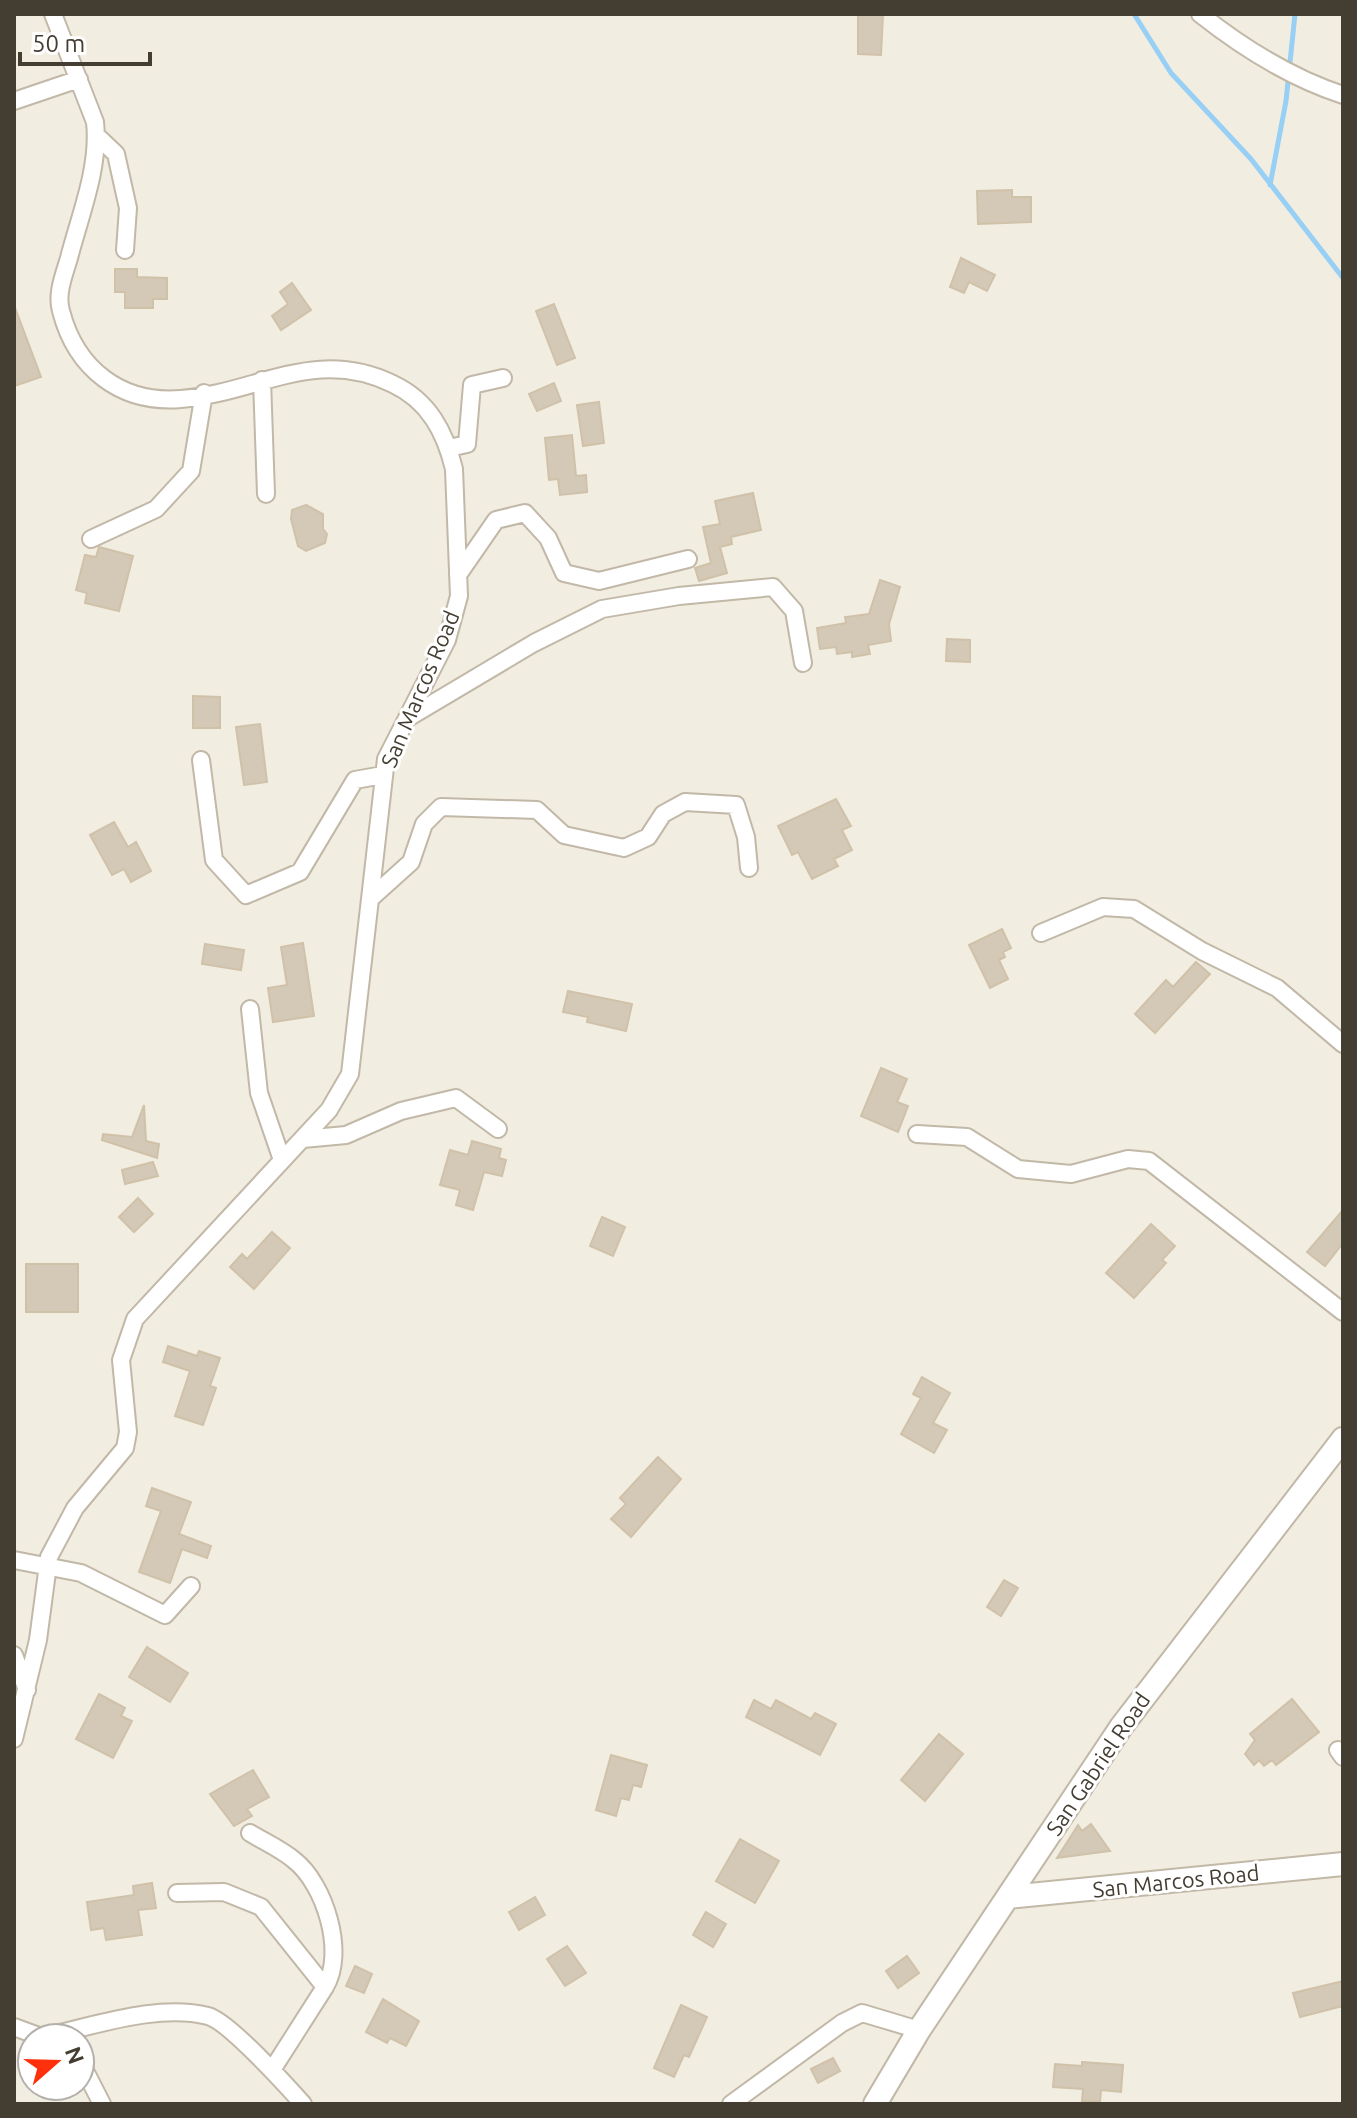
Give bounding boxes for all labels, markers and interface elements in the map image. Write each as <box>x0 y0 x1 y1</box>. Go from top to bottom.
scale bar <box>20 16 150 66</box>
text: 50 m <box>32 30 85 57</box>
street label: San Marcos Road <box>375 607 464 771</box>
street label: San Gabriel Road <box>1041 1688 1155 1840</box>
street label: San Marcos Road <box>1091 1859 1261 1902</box>
north arrow <box>16 2022 96 2102</box>
text: N <box>61 2043 90 2067</box>

